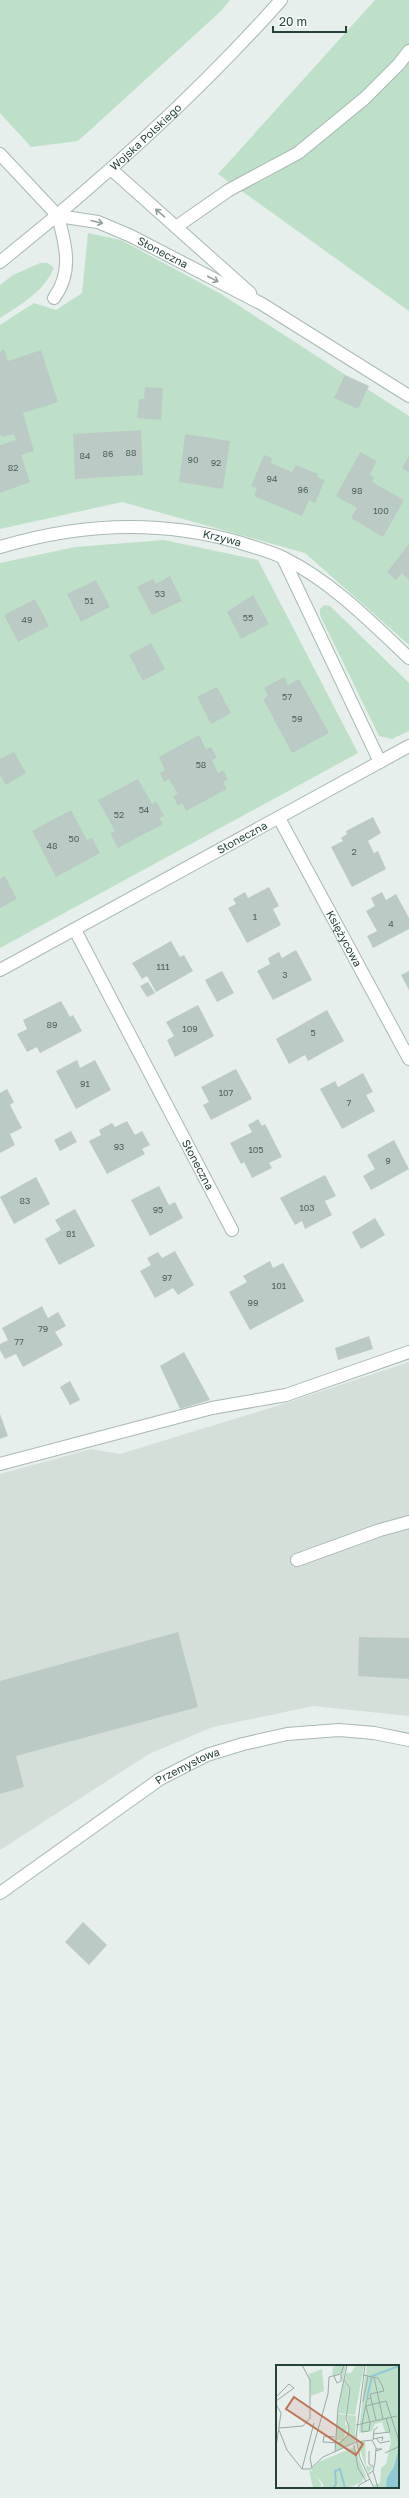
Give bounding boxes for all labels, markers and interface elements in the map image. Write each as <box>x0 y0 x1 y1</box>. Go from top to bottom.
scale bar <box>273 8 346 34</box>
text: 20 m <box>279 14 307 29</box>
street label: Wojska Polskiego <box>107 100 184 173</box>
one-way arrow <box>155 208 165 217</box>
one-way arrow <box>90 219 103 227</box>
street label: Słoneczna <box>136 234 190 271</box>
one-way arrow <box>207 275 219 283</box>
house number: 88 <box>126 447 136 458</box>
house number: 86 <box>103 448 113 459</box>
house number: 84 <box>80 450 91 461</box>
house number: 90 <box>187 454 199 465</box>
house number: 92 <box>211 457 221 468</box>
house number: 82 <box>8 462 18 473</box>
house number: 94 <box>267 473 278 484</box>
house number: 96 <box>298 484 308 495</box>
house number: 98 <box>352 485 362 496</box>
house number: 100 <box>373 505 389 516</box>
street label: Krzywa <box>202 527 243 549</box>
house number: 53 <box>155 588 165 599</box>
house number: 51 <box>84 595 94 606</box>
house number: 55 <box>243 612 253 623</box>
house number: 49 <box>22 614 32 625</box>
house number: 57 <box>282 691 292 702</box>
house number: 59 <box>292 713 302 724</box>
house number: 58 <box>196 759 206 770</box>
house number: 54 <box>139 804 150 815</box>
house number: 52 <box>114 809 124 820</box>
street label: Słoneczna <box>215 818 269 856</box>
house number: 50 <box>69 833 80 844</box>
house number: 48 <box>47 840 57 851</box>
house number: 2 <box>351 846 357 857</box>
street label: Księżycowa <box>324 908 365 969</box>
house number: 1 <box>253 911 258 922</box>
house number: 4 <box>388 918 394 929</box>
house number: 111 <box>156 961 170 972</box>
house number: 3 <box>282 969 288 980</box>
house number: 89 <box>47 1019 57 1030</box>
house number: 109 <box>182 1023 198 1034</box>
house number: 5 <box>310 1027 316 1038</box>
house number: 91 <box>80 1078 91 1089</box>
house number: 107 <box>219 1087 234 1098</box>
house number: 7 <box>347 1097 352 1108</box>
street label: Słoneczna <box>180 1137 217 1192</box>
house number: 93 <box>114 1141 124 1152</box>
house number: 105 <box>248 1144 264 1155</box>
house number: 9 <box>385 1155 391 1166</box>
house number: 83 <box>20 1195 30 1206</box>
house number: 103 <box>299 1202 315 1213</box>
house number: 95 <box>153 1204 163 1215</box>
house number: 81 <box>66 1228 77 1239</box>
house number: 97 <box>162 1272 172 1283</box>
house number: 101 <box>272 1280 287 1291</box>
house number: 99 <box>248 1297 258 1308</box>
house number: 79 <box>38 1323 48 1334</box>
house number: 77 <box>14 1336 24 1347</box>
street label: Przemysłowa <box>152 1745 221 1787</box>
inset map <box>276 2365 399 2488</box>

